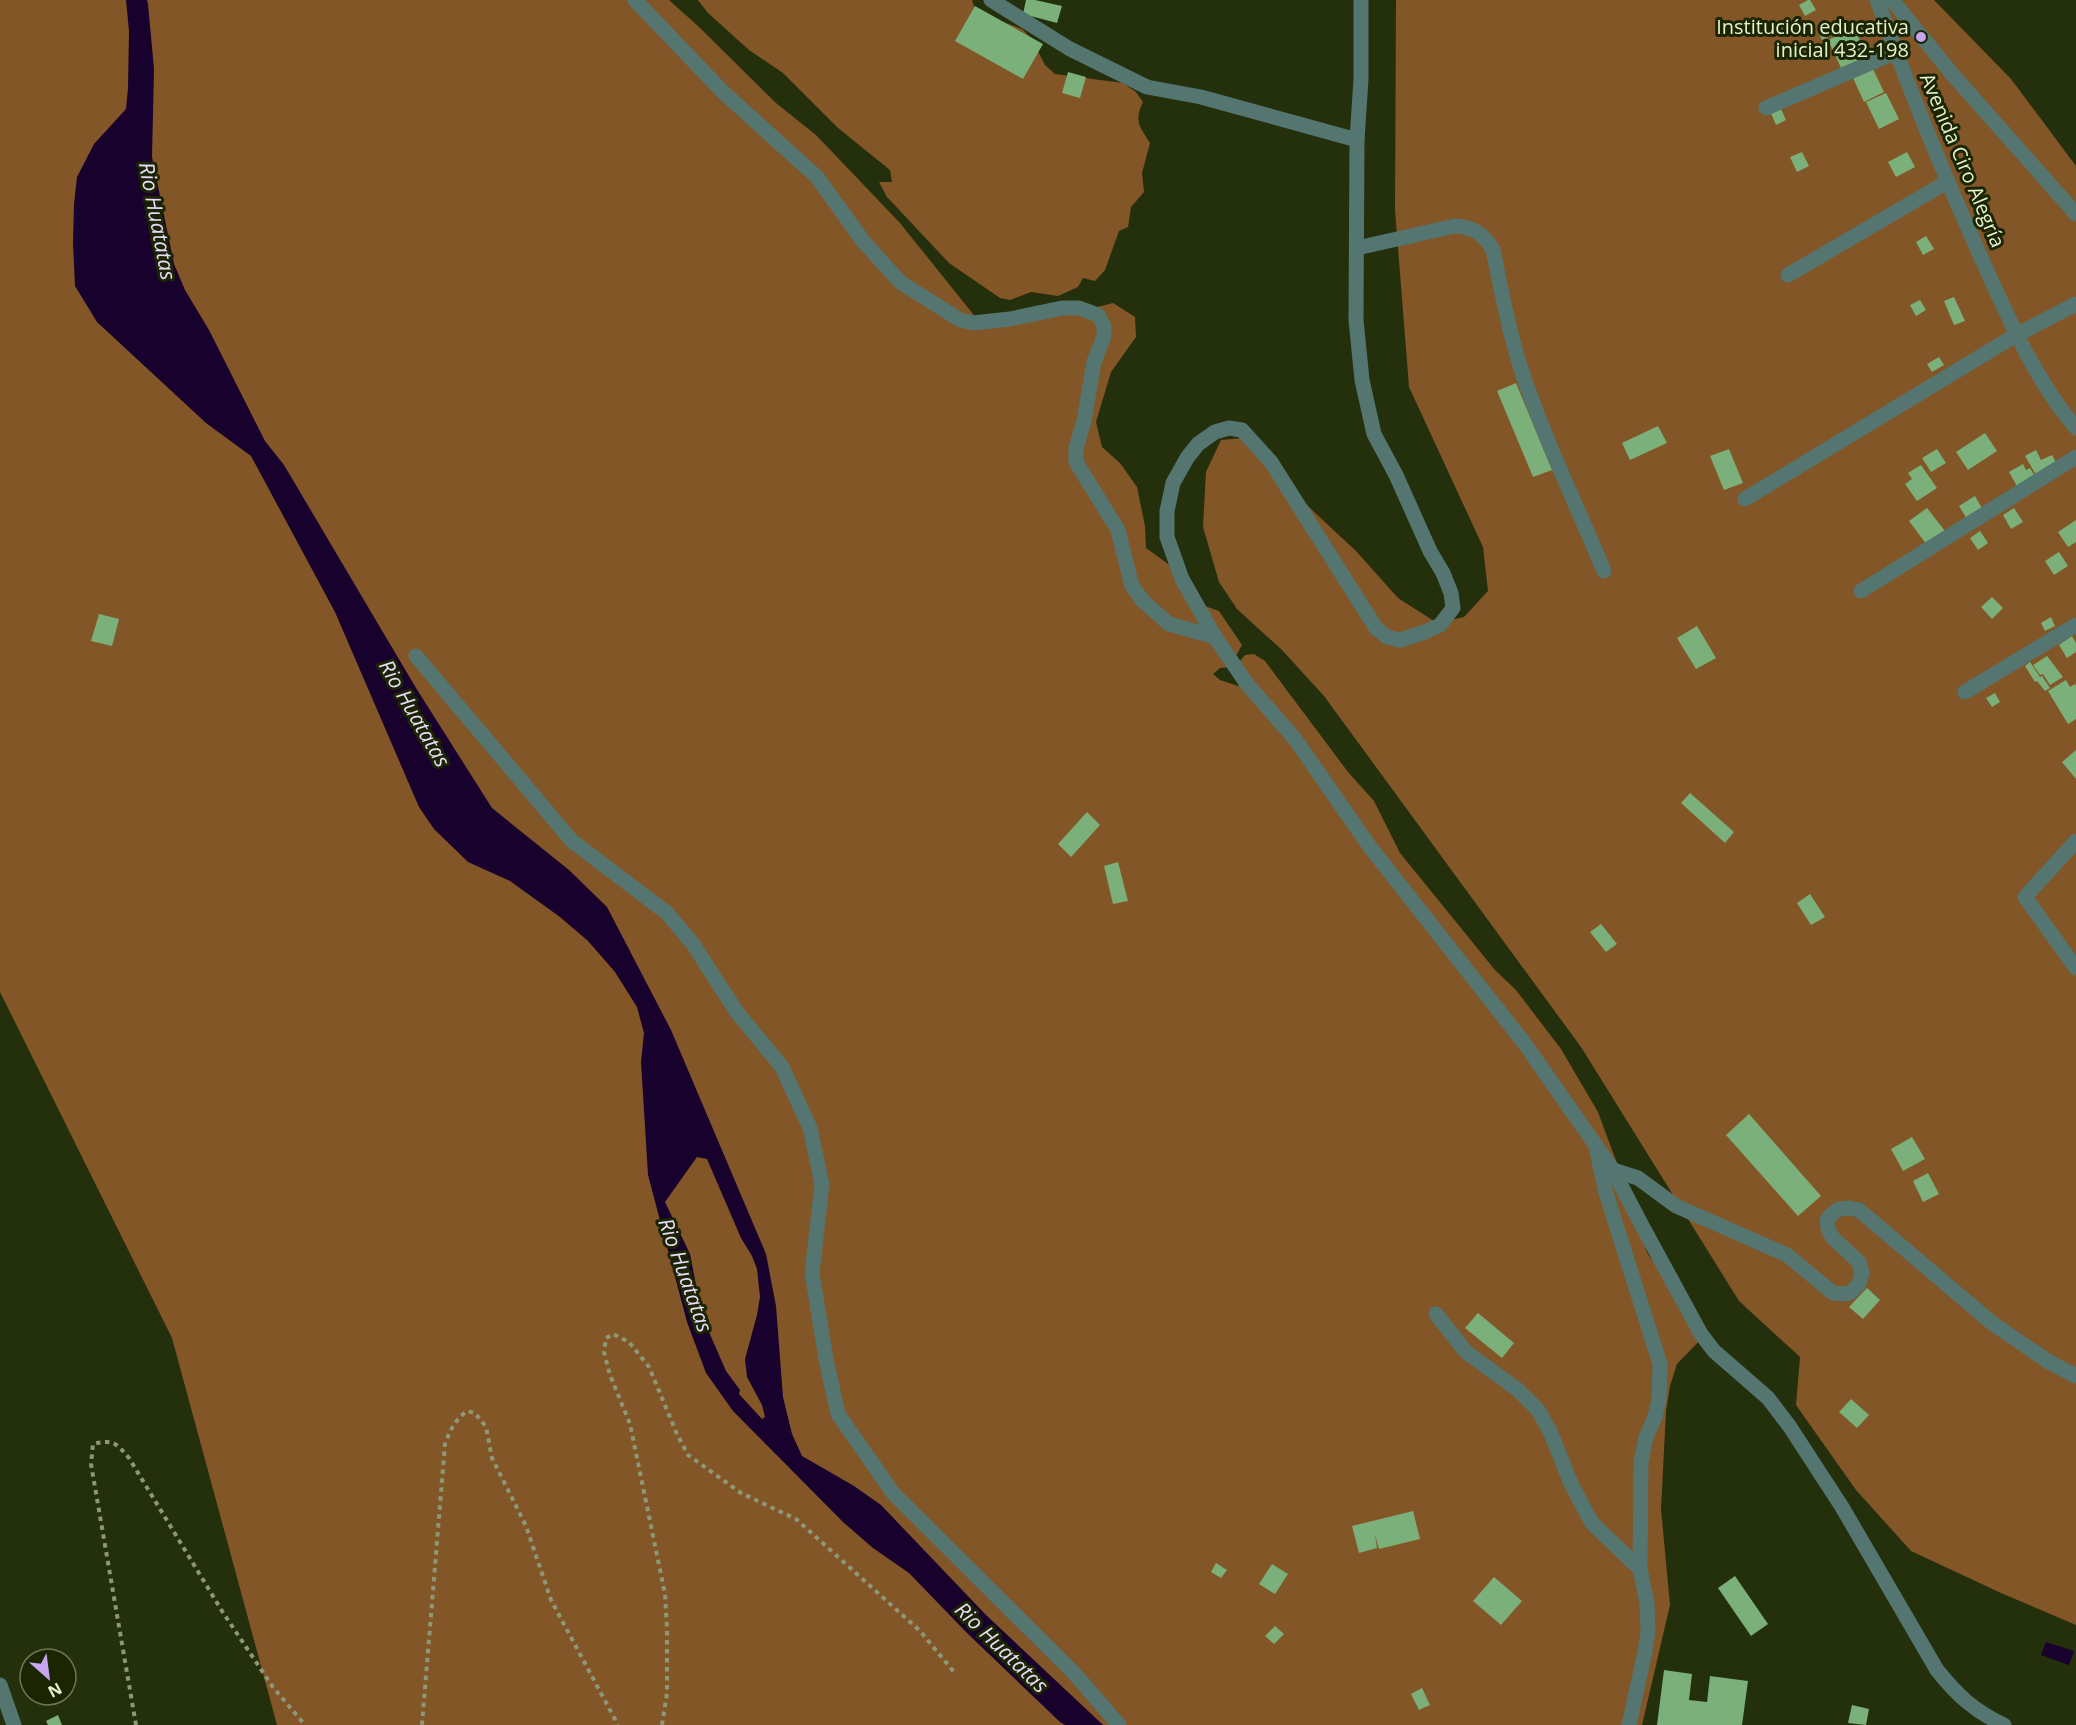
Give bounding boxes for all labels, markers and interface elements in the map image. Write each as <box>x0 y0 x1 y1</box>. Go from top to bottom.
place label: Institución educativa inicial 432-198 <box>1716 13 1909 63</box>
marker: Institución educativa inicial 432-198 <box>1914 30 1928 44</box>
street label: Avenida Ciro Alegría <box>1914 69 2012 251</box>
water label: Rio Huatatas <box>133 160 183 282</box>
water label: Rio Huatatas <box>373 654 457 772</box>
water label: Rio Huatatas <box>652 1214 720 1336</box>
water label: Rio Huatatas <box>949 1595 1055 1699</box>
north arrow <box>18 1647 78 1707</box>
text: N <box>44 1677 66 1703</box>

